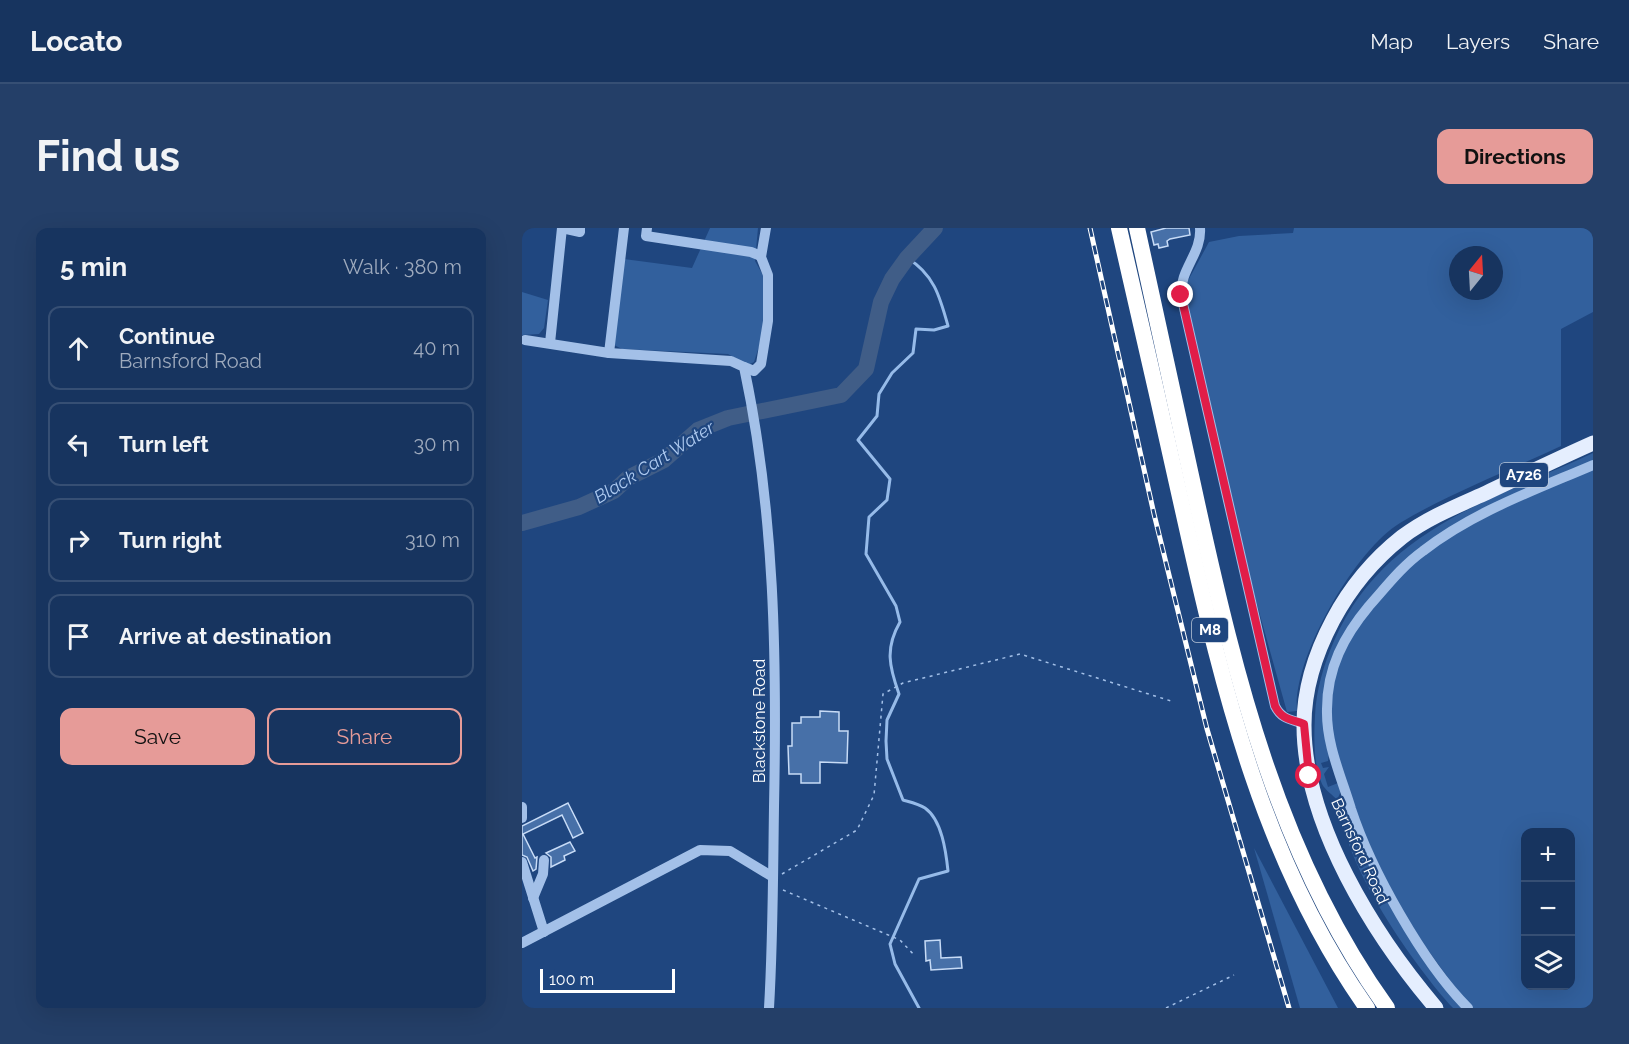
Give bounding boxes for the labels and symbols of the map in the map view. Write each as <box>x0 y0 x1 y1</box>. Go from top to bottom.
north arrow <box>1449 246 1503 300</box>
route end <box>1167 281 1193 307</box>
water label: Black Cart Water <box>590 416 719 507</box>
road number: A726 <box>1500 463 1548 487</box>
road number: M8 <box>1192 618 1228 642</box>
street label: Blackstone Road <box>750 659 769 783</box>
route start <box>1295 762 1321 788</box>
street label: Barnsford Road <box>1327 795 1393 907</box>
scale bar <box>540 966 675 994</box>

